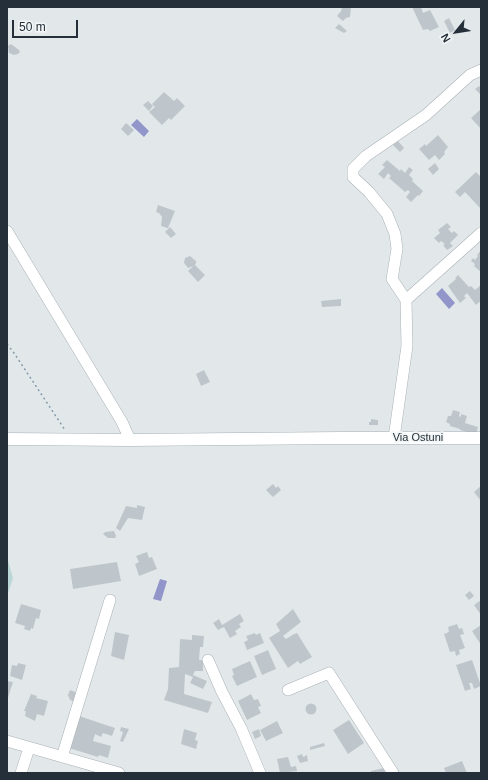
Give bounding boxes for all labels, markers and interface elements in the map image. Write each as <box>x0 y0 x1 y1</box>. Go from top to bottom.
scale bar <box>14 12 80 38</box>
north arrow <box>436 12 476 52</box>
text: 50 m <box>19 20 46 34</box>
text: N <box>438 32 453 44</box>
street label: Via Ostuni <box>393 431 443 445</box>

